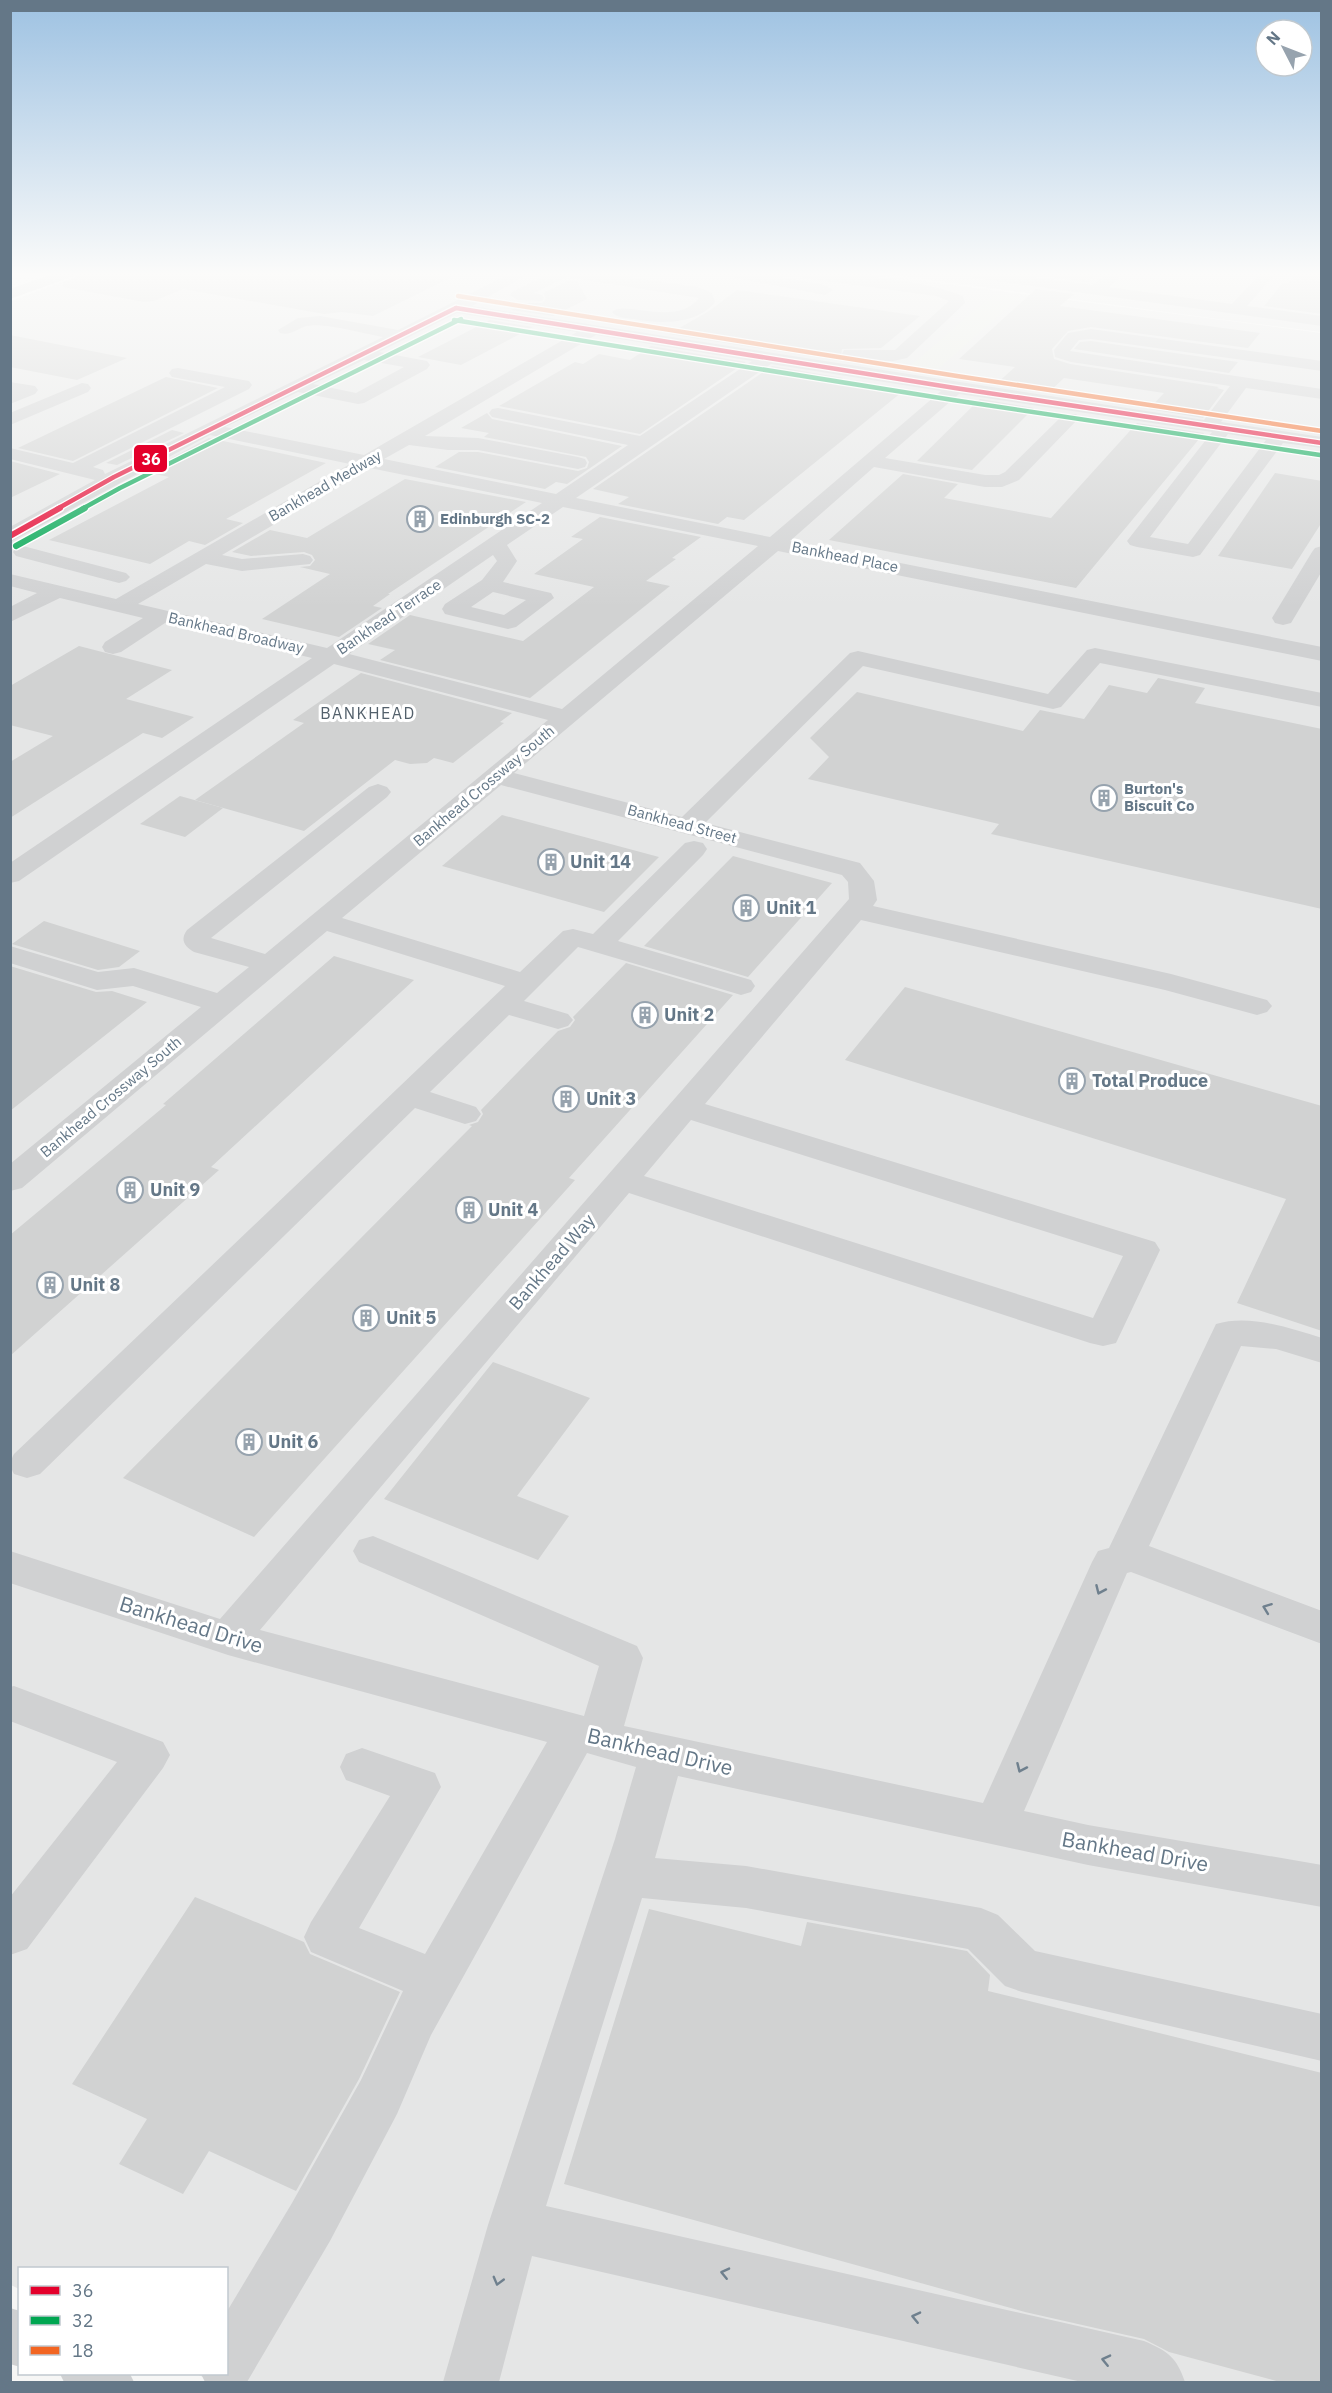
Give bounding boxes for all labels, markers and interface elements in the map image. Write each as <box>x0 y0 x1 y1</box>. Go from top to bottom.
north arrow <box>1254 18 1314 78</box>
text: N <box>1262 27 1284 49</box>
line badge: 36 <box>133 444 168 473</box>
street label: Bankhead Medway <box>265 445 385 526</box>
text: 36 <box>141 449 161 469</box>
building icon: Edinburgh SC-2 <box>405 504 435 534</box>
place label: Edinburgh SC-2 <box>440 509 550 528</box>
street label: Bankhead Place <box>790 537 900 576</box>
street label: Bankhead Terrace <box>333 575 444 658</box>
street label: Bankhead Broadway <box>167 608 306 657</box>
district label: BANKHEAD <box>320 703 416 723</box>
street label: Bankhead Crossway South <box>409 721 558 850</box>
place label: Burton's Biscuit Co <box>1124 779 1194 815</box>
building icon: Burton's Biscuit Co <box>1089 783 1119 813</box>
street label: Bankhead Street <box>625 800 739 847</box>
building icon: Unit 14 <box>536 847 566 877</box>
place label: Unit 14 <box>570 850 631 873</box>
building icon: Unit 1 <box>731 893 761 923</box>
place label: Unit 1 <box>766 896 817 919</box>
building icon: Unit 2 <box>630 1000 660 1030</box>
place label: Unit 2 <box>664 1003 714 1026</box>
street label: Bankhead Crossway South <box>36 1032 185 1161</box>
building icon: Total Produce <box>1057 1066 1087 1096</box>
place label: Total Produce <box>1092 1069 1208 1092</box>
building icon: Unit 3 <box>551 1084 581 1114</box>
place label: Unit 3 <box>586 1087 636 1110</box>
building icon: Unit 9 <box>115 1175 145 1205</box>
place label: Unit 9 <box>150 1178 201 1201</box>
building icon: Unit 4 <box>454 1195 484 1225</box>
place label: Unit 4 <box>488 1198 539 1221</box>
street label: Bankhead Way <box>504 1209 600 1314</box>
building icon: Unit 8 <box>35 1270 65 1300</box>
place label: Unit 8 <box>70 1273 121 1296</box>
building icon: Unit 5 <box>351 1303 381 1333</box>
place label: Unit 5 <box>386 1306 437 1329</box>
building icon: Unit 6 <box>234 1427 264 1457</box>
place label: Unit 6 <box>268 1430 319 1453</box>
one-way arrow <box>1095 1583 1107 1594</box>
street label: Bankhead Drive <box>116 1589 266 1659</box>
one-way arrow <box>1262 1602 1273 1615</box>
street label: Bankhead Drive <box>585 1721 736 1781</box>
one-way arrow <box>1016 1761 1028 1772</box>
street label: Bankhead Drive <box>1060 1824 1211 1878</box>
legend <box>18 2267 228 2375</box>
one-way arrow <box>721 2268 731 2281</box>
one-way arrow <box>493 2276 506 2286</box>
text: 36 <box>72 2279 94 2302</box>
text: 32 <box>72 2309 94 2332</box>
one-way arrow <box>911 2311 921 2324</box>
text: 18 <box>72 2339 94 2362</box>
one-way arrow <box>1101 2354 1111 2367</box>

